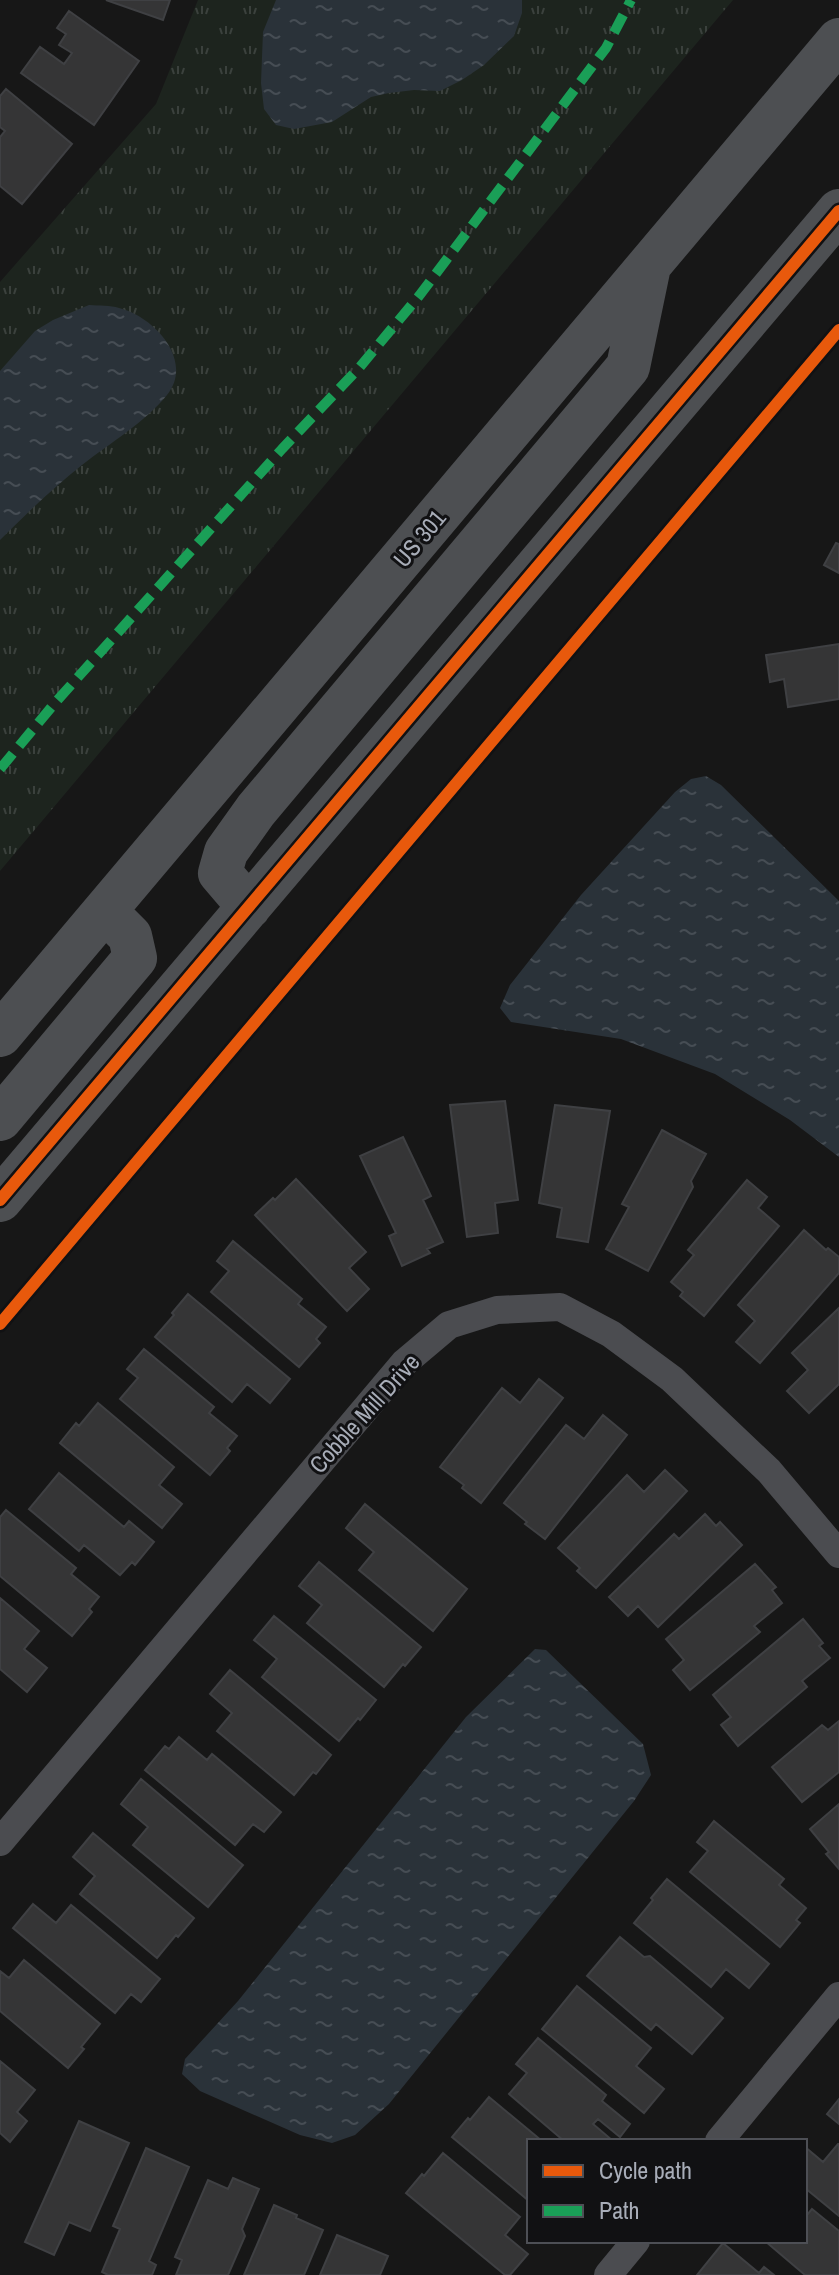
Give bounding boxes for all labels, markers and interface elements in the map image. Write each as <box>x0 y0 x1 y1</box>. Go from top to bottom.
street label: US 301 <box>386 503 452 573</box>
street label: Cobble Mill Drive <box>302 1346 426 1480</box>
legend <box>527 2139 807 2243</box>
text: Cycle path <box>599 2154 692 2186</box>
text: Path <box>599 2194 640 2226</box>

